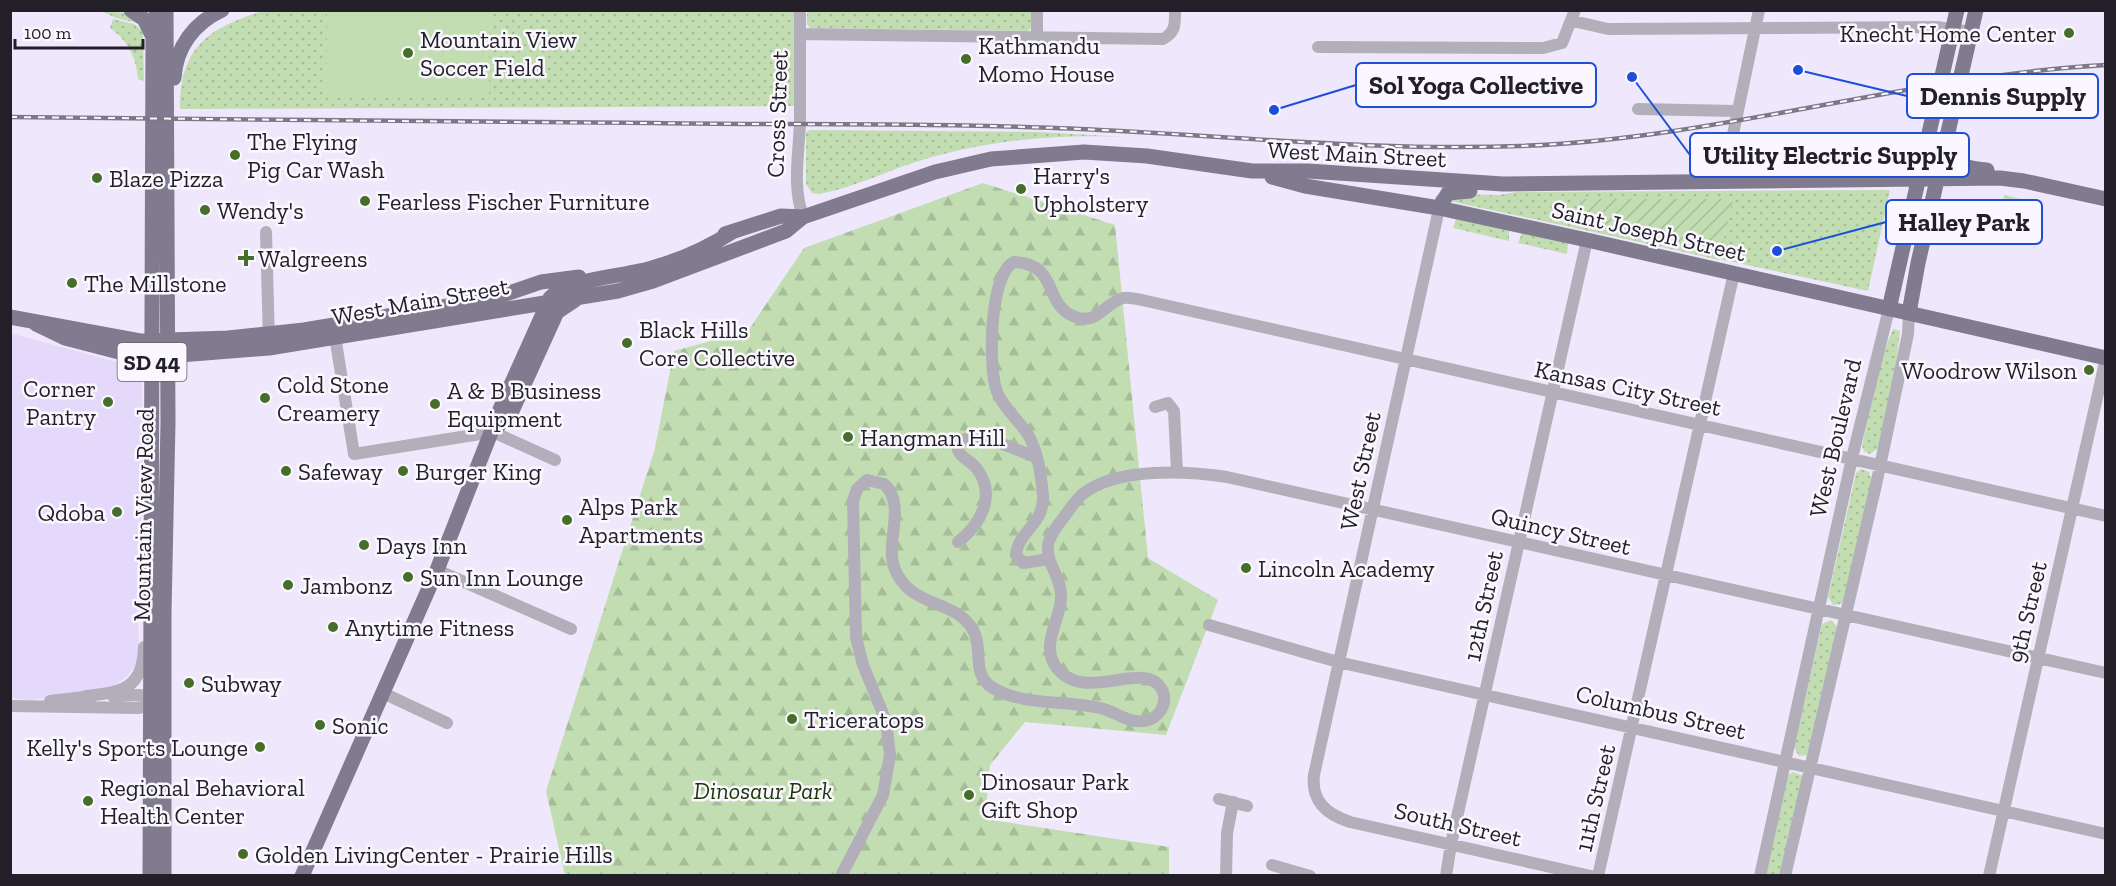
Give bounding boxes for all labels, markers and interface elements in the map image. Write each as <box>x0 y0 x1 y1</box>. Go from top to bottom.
scale bar <box>15 12 142 50</box>
place label: Knecht Home Center <box>1840 19 2057 48</box>
text: 100 m <box>24 22 72 44</box>
place label: Mountain View Soccer Field <box>420 25 578 82</box>
marker: Knecht Home Center <box>2062 26 2076 40</box>
place label: Kathmandu Momo House <box>978 31 1115 88</box>
marker: Mountain View Soccer Field <box>401 46 415 60</box>
street label: Cross Street <box>760 50 794 178</box>
marker: Kathmandu Momo House <box>959 52 973 66</box>
callout: Sol Yoga Collective <box>1356 63 1596 107</box>
text: Sol Yoga Collective <box>1369 69 1584 101</box>
callout: Dennis Supply <box>1907 74 2098 118</box>
text: Dennis Supply <box>1920 80 2086 112</box>
place label: The Flying Pig Car Wash <box>247 127 385 184</box>
callout: Utility Electric Supply <box>1690 133 1969 177</box>
street label: West Main Street <box>1267 135 1447 173</box>
text: Utility Electric Supply <box>1703 139 1957 171</box>
marker: The Flying Pig Car Wash <box>228 148 242 162</box>
place label: Harry's Upholstery <box>1033 161 1149 218</box>
place label: Blaze Pizza <box>109 164 224 193</box>
marker: Blaze Pizza <box>90 171 104 185</box>
marker: Harry's Upholstery <box>1014 182 1028 196</box>
place label: Fearless Fischer Furniture <box>377 187 650 216</box>
marker: Fearless Fischer Furniture <box>358 194 372 208</box>
street label: Saint Joseph Street <box>1549 195 1749 267</box>
place label: Wendy's <box>217 196 304 225</box>
callout: Halley Park <box>1886 200 2042 244</box>
marker: Wendy's <box>198 203 212 217</box>
text: Halley Park <box>1898 206 2031 238</box>
place label: Walgreens <box>258 244 367 273</box>
marker: Walgreens <box>239 251 253 265</box>
place label: The Millstone <box>84 269 226 298</box>
street label: West Main Street <box>329 271 511 331</box>
marker: The Millstone <box>65 276 79 290</box>
place label: Black Hills Core Collective <box>639 315 795 372</box>
marker: Black Hills Core Collective <box>620 336 634 350</box>
road number: SD 44 <box>118 343 186 381</box>
street label: Kansas City Street <box>1532 354 1724 422</box>
street label: West Boulevard <box>1803 356 1867 520</box>
place label: Woodrow Wilson <box>1902 356 2077 385</box>
marker: Woodrow Wilson <box>2082 363 2096 377</box>
place label: Cold Stone Creamery <box>277 370 389 427</box>
place label: Corner Pantry <box>23 374 97 431</box>
place label: A & B Business Equipment <box>447 376 601 433</box>
marker: Cold Stone Creamery <box>258 391 272 405</box>
marker: Corner Pantry <box>101 395 115 409</box>
marker: A & B Business Equipment <box>428 397 442 411</box>
street label: Mountain View Road <box>127 408 159 622</box>
street label: West Street <box>1333 409 1387 533</box>
place label: Hangman Hill <box>860 423 1006 452</box>
marker: Hangman Hill <box>841 430 855 444</box>
place label: Safeway <box>298 457 383 486</box>
place label: Burger King <box>415 457 542 486</box>
marker: Safeway <box>279 464 293 478</box>
marker: Burger King <box>396 464 410 478</box>
place label: Alps Park Apartments <box>579 492 703 549</box>
place label: Qdoba <box>37 498 105 527</box>
street label: Quincy Street <box>1488 501 1634 561</box>
marker: Qdoba <box>110 505 124 519</box>
marker: Alps Park Apartments <box>560 513 574 527</box>
place label: Days Inn <box>376 531 467 560</box>
marker: Days Inn <box>357 538 371 552</box>
street label: 12th Street <box>1457 548 1509 664</box>
place label: Lincoln Academy <box>1258 554 1435 583</box>
street label: 9th Street <box>2001 558 2053 666</box>
marker: Lincoln Academy <box>1239 561 1253 575</box>
place label: Sun Inn Lounge <box>420 563 583 592</box>
marker: Sun Inn Lounge <box>401 570 415 584</box>
place label: Jambonz <box>300 571 393 600</box>
marker: Jambonz <box>281 578 295 592</box>
place label: Anytime Fitness <box>345 613 514 642</box>
marker: Anytime Fitness <box>326 620 340 634</box>
place label: Subway <box>201 669 282 698</box>
marker: Subway <box>182 676 196 690</box>
street label: Columbus Street <box>1573 678 1749 746</box>
place label: Triceratops <box>804 705 924 734</box>
place label: Sonic <box>332 711 389 740</box>
marker: Triceratops <box>785 712 799 726</box>
marker: Sonic <box>313 718 327 732</box>
place label: Kelly's Sports Lounge <box>26 733 248 762</box>
marker: Kelly's Sports Lounge <box>253 740 267 754</box>
street label: 11th Street <box>1569 741 1621 855</box>
place label: Dinosaur Park Gift Shop <box>981 767 1130 824</box>
place label: Regional Behavioral Health Center <box>100 773 305 830</box>
park label: Dinosaur Park <box>694 776 833 805</box>
marker: Dinosaur Park Gift Shop <box>962 788 976 802</box>
marker: Regional Behavioral Health Center <box>81 794 95 808</box>
street label: South Street <box>1392 795 1524 853</box>
place label: Golden LivingCenter - Prairie Hills <box>255 840 613 869</box>
marker: Golden LivingCenter - Prairie Hills <box>236 847 250 861</box>

